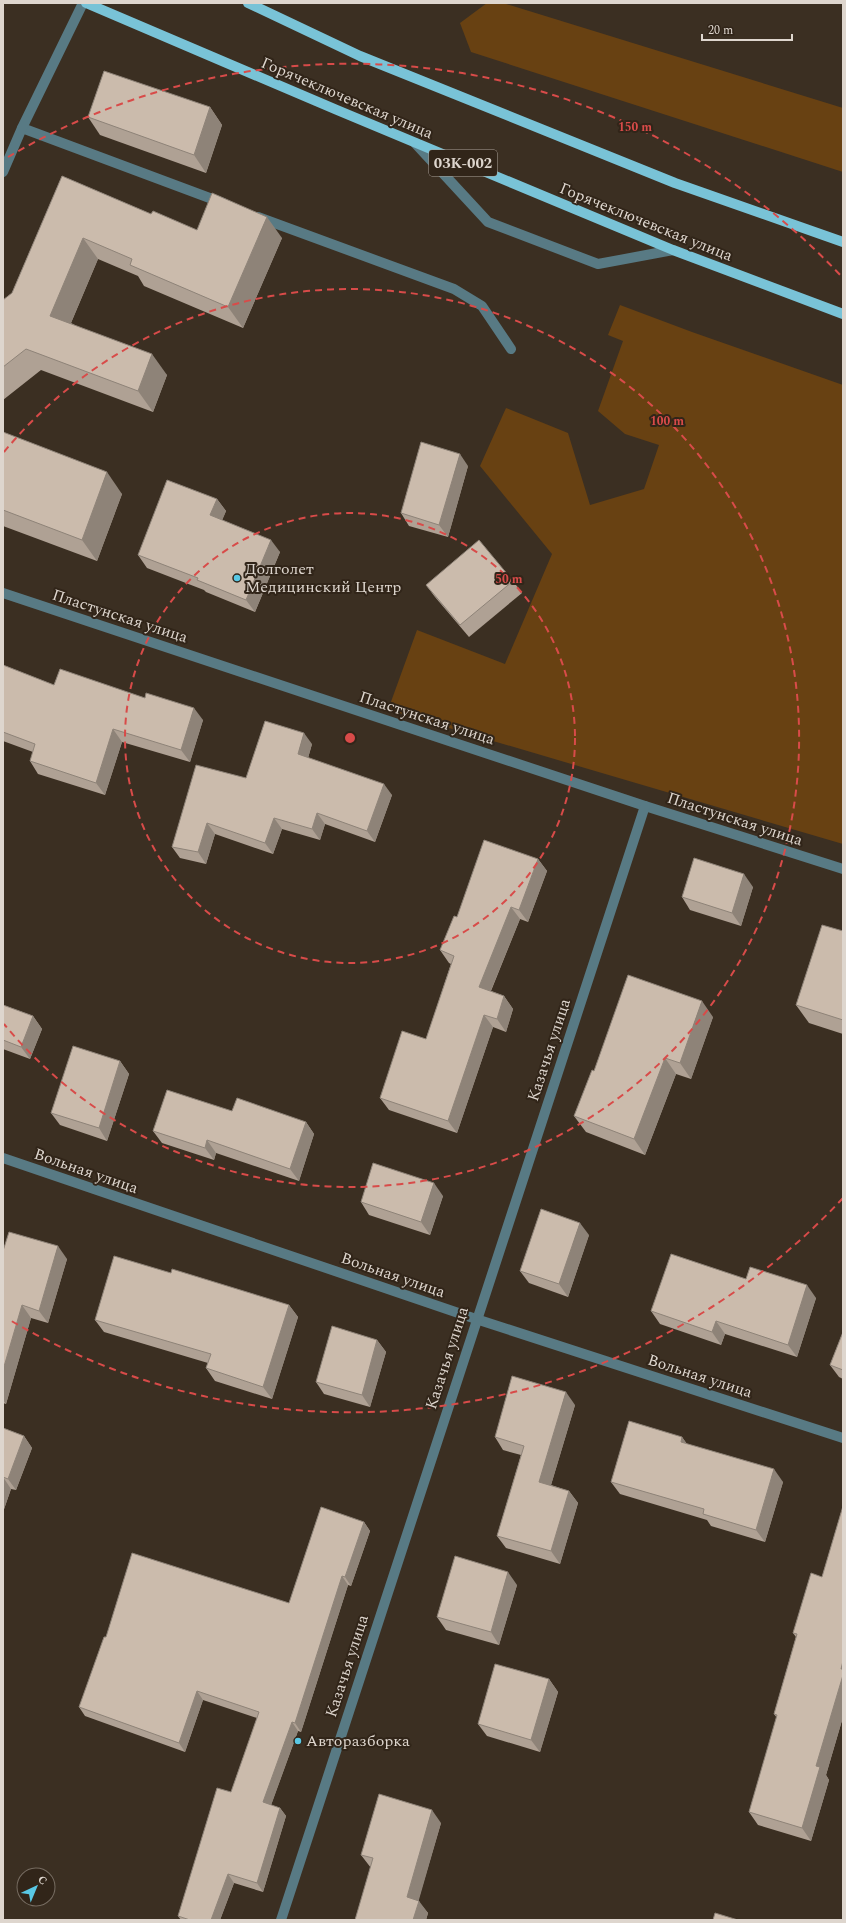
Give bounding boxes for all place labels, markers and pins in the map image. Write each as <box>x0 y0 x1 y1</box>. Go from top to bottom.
place label: Долголет Медицинский Центр <box>245 557 401 599</box>
marker: Долголет Медицинский Центр <box>232 573 242 583</box>
centre of rings <box>343 731 357 745</box>
place label: Авторазборка <box>306 1729 410 1753</box>
marker: Авторазборка <box>293 1736 303 1746</box>

